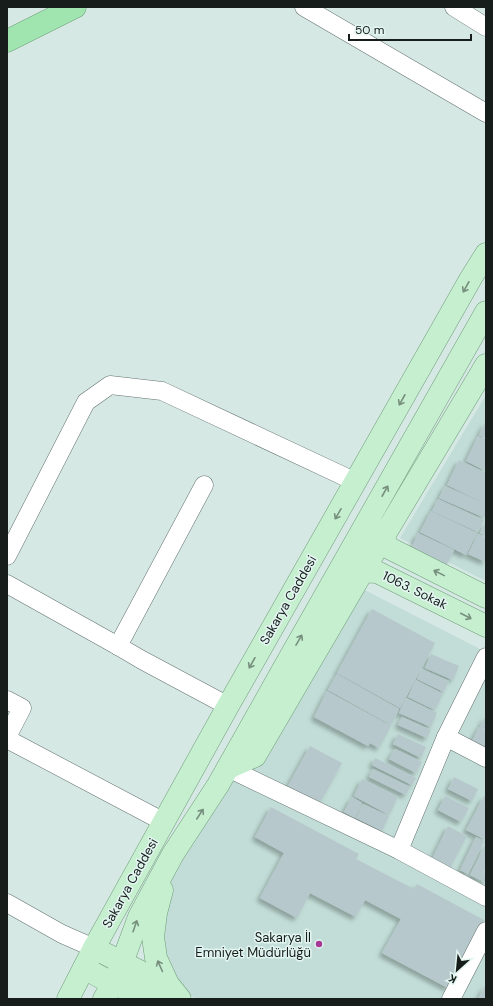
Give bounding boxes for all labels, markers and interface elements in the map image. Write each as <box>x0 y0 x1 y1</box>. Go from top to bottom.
scale bar <box>349 16 471 42</box>
text: 50 m <box>355 22 384 38</box>
one-way arrow <box>461 281 469 293</box>
one-way arrow <box>397 394 405 406</box>
one-way arrow <box>381 485 389 497</box>
one-way arrow <box>333 507 341 519</box>
street label: Sakarya Caddesi <box>256 552 320 648</box>
street label: 1063. Sokak <box>380 567 451 613</box>
one-way arrow <box>433 569 445 576</box>
one-way arrow <box>460 613 472 620</box>
one-way arrow <box>296 634 304 646</box>
one-way arrow <box>248 657 256 669</box>
one-way arrow <box>195 808 204 819</box>
street label: Sakarya Caddesi <box>98 835 162 931</box>
one-way arrow <box>132 921 140 933</box>
place label: Sakarya İl Emniyet Müdürlüğü <box>195 929 311 961</box>
marker: Sakarya İl Emniyet Müdürlüğü <box>314 939 324 949</box>
north arrow <box>437 950 477 990</box>
one-way arrow <box>156 960 163 972</box>
text: K <box>446 971 459 987</box>

